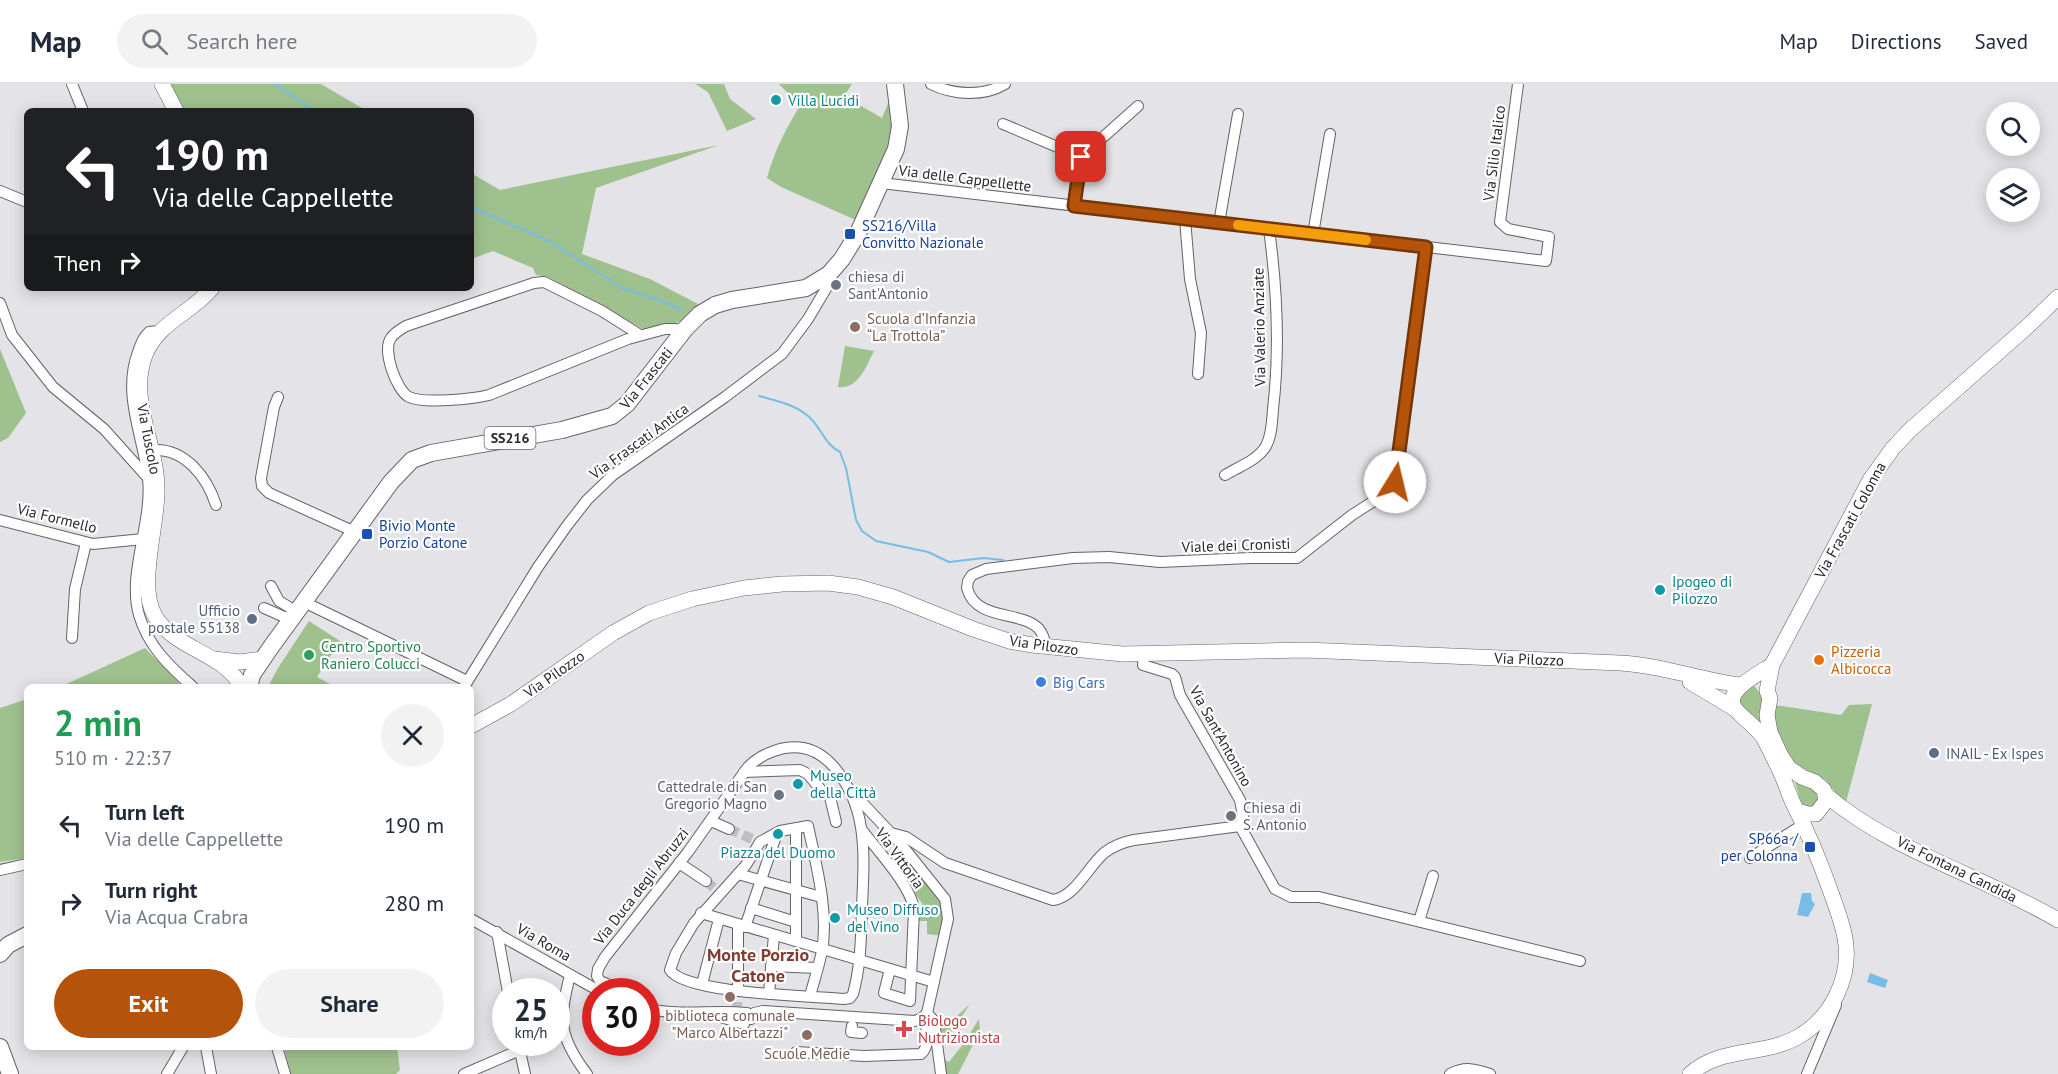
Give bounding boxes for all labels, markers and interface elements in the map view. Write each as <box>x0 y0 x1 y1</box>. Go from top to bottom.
search box <box>117 14 537 68</box>
text: Map <box>30 23 81 60</box>
icon: search <box>138 25 171 58</box>
text: Search here <box>186 27 297 55</box>
text: Map <box>1779 28 1818 55</box>
text: Directions <box>1851 28 1942 55</box>
text: Saved <box>1975 28 2028 55</box>
place label: Villa Lucidi <box>787 91 859 110</box>
marker: Villa Lucidi <box>769 93 783 107</box>
map controls <box>1986 102 2040 222</box>
button: search <box>1986 102 2040 156</box>
street label: Via Silio Italico <box>1479 104 1509 203</box>
text: 190 m <box>153 127 269 182</box>
pin <box>1055 131 1106 182</box>
icon: left <box>54 132 132 210</box>
icon: arrive <box>1064 140 1097 173</box>
street label: Via delle Cappellette <box>897 160 1032 196</box>
button: layers <box>1986 168 2040 222</box>
text: Via delle Cappellette <box>153 180 394 214</box>
place label: SS216/Villa Convitto Nazionale <box>862 216 984 252</box>
marker: SS216/Villa Convitto Nazionale <box>843 227 857 241</box>
icon: right <box>113 246 146 279</box>
text: Then <box>54 249 101 277</box>
place label: chiesa di Sant'Antonio <box>848 267 928 303</box>
street label: Via Valerio Anziate <box>1248 267 1270 388</box>
marker: chiesa di Sant'Antonio <box>829 278 843 292</box>
place label: Scuola d’Infanzia “La Trottola” <box>867 309 976 345</box>
marker: Scuola d’Infanzia “La Trottola” <box>848 320 862 334</box>
street label: Via Frascati <box>615 343 677 413</box>
street label: Via Frascati Antica <box>585 399 692 484</box>
street label: Via Tuscolo <box>133 401 165 476</box>
road number: SS216 <box>484 427 536 449</box>
position arrow <box>1363 450 1427 514</box>
street label: Via Frascati Colonna <box>1810 458 1890 582</box>
street label: Via Formello <box>14 499 99 537</box>
place label: Bivio Monte Porzio Catone <box>379 516 467 552</box>
marker: Bivio Monte Porzio Catone <box>360 527 374 541</box>
street label: Viale dei Cronisti <box>1180 534 1291 556</box>
place label: Ipogeo di Pilozzo <box>1672 572 1732 608</box>
marker: Ipogeo di Pilozzo <box>1653 583 1667 597</box>
place label: Ufficio postale 55138 <box>148 601 240 637</box>
marker: Ufficio postale 55138 <box>245 612 259 626</box>
street label: Via Pilozzo <box>1007 631 1080 659</box>
place label: Centro Sportivo Raniero Colucci <box>321 637 421 673</box>
place label: Pizzeria Albicocca <box>1831 642 1891 678</box>
street label: Via Pilozzo <box>519 646 588 702</box>
marker: Centro Sportivo Raniero Colucci <box>302 648 316 662</box>
street label: Via Pilozzo <box>1493 648 1564 670</box>
marker: Pizzeria Albicocca <box>1812 653 1826 667</box>
place label: Big Cars <box>1053 673 1105 692</box>
marker: Big Cars <box>1034 675 1048 689</box>
street label: Via Sant'Antonino <box>1185 681 1257 790</box>
text: 2 min <box>54 699 142 746</box>
button: close <box>381 704 444 767</box>
place label: INAIL - Ex Ispes <box>1946 744 2044 763</box>
text: 510 m · 22:37 <box>54 745 172 771</box>
marker: INAIL - Ex Ispes <box>1927 746 1941 760</box>
place label: Museo della Città <box>810 766 876 802</box>
place label: Cattedrale di San Gregorio Magno <box>657 777 767 813</box>
marker: Museo della Città <box>791 777 805 791</box>
marker: Cattedrale di San Gregorio Magno <box>772 788 786 802</box>
text: Turn left <box>105 798 185 826</box>
place label: Chiesa di S. Antonio <box>1243 798 1307 834</box>
icon: left <box>54 809 87 842</box>
marker: Chiesa di S. Antonio <box>1224 809 1238 823</box>
text: 190 m <box>384 811 444 839</box>
street label: Via Vittoria <box>871 823 928 892</box>
street label: Via Duca degli Abruzzi <box>589 824 693 949</box>
text: Via delle Cappellette <box>105 826 283 852</box>
marker: Piazza del Duomo <box>771 827 785 841</box>
place label: SP66a / per Colonna <box>1721 829 1799 865</box>
street label: Via Fontana Candida <box>1893 831 2020 906</box>
marker: SP66a / per Colonna <box>1803 840 1817 854</box>
place label: Piazza del Duomo <box>721 843 835 862</box>
text: Turn right <box>105 876 197 904</box>
icon: right <box>54 887 87 920</box>
text: 280 m <box>384 889 444 917</box>
place label: Museo Diffuso del Vino <box>847 900 939 936</box>
text: Via Acqua Crabra <box>105 904 248 930</box>
marker: Museo Diffuso del Vino <box>828 911 842 925</box>
street label: Via Roma <box>512 918 575 965</box>
district label: Monte Porzio Catone <box>707 943 809 987</box>
button: Exit <box>54 969 243 1038</box>
button: Share <box>255 969 444 1038</box>
speed limit sign: 30 <box>582 978 660 1056</box>
text: 25 <box>514 990 548 1029</box>
marker: biblioteca comunale "Marco Albertazzi" <box>723 990 737 1004</box>
place label: biblioteca comunale "Marco Albertazzi" <box>665 1006 795 1042</box>
place label: Biologo Nutrizionista <box>918 1011 1000 1047</box>
marker: Biologo Nutrizionista <box>895 1020 913 1038</box>
text: km/h <box>515 1023 547 1042</box>
marker: Scuole Medie <box>800 1028 814 1042</box>
place label: Scuole Medie <box>764 1044 850 1063</box>

